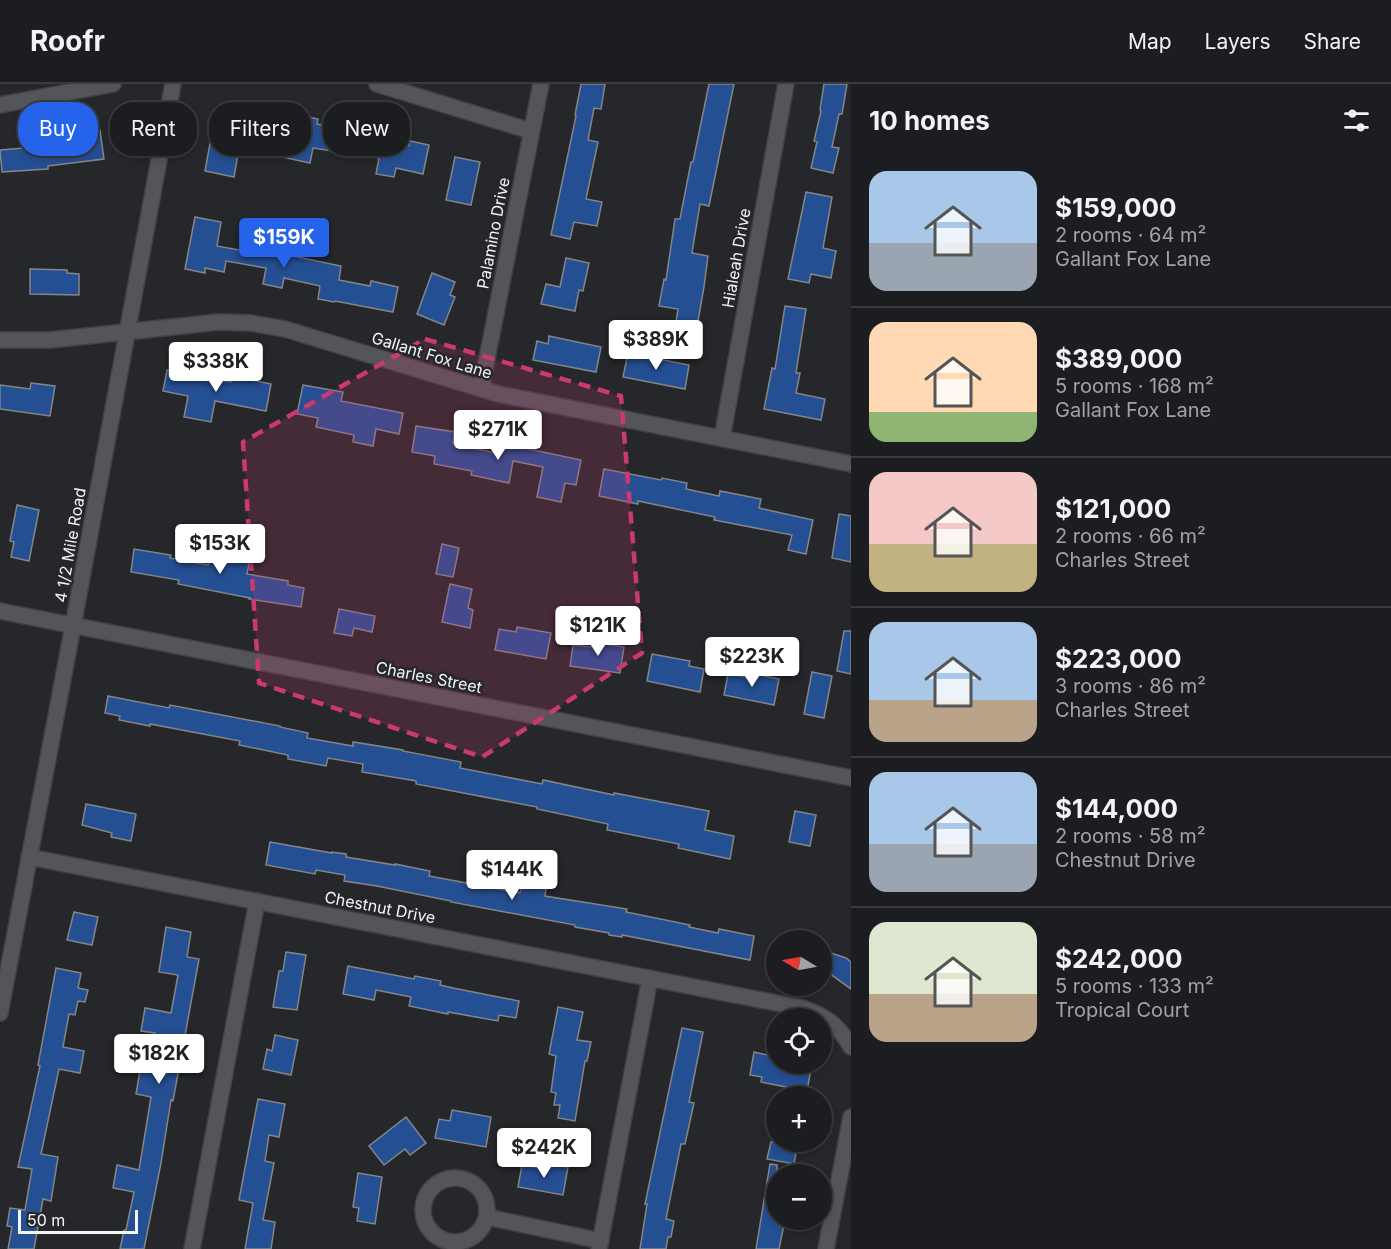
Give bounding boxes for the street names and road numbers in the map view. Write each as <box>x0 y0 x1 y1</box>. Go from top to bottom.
street label: Palamino Drive <box>472 176 514 290</box>
street label: Hialeah Drive <box>717 207 755 309</box>
street label: Gallant Fox Lane <box>369 327 495 383</box>
street label: 4 1/2 Mile Road <box>50 486 90 604</box>
street label: Charles Street <box>374 657 484 697</box>
street label: Chestnut Drive <box>323 886 437 928</box>

